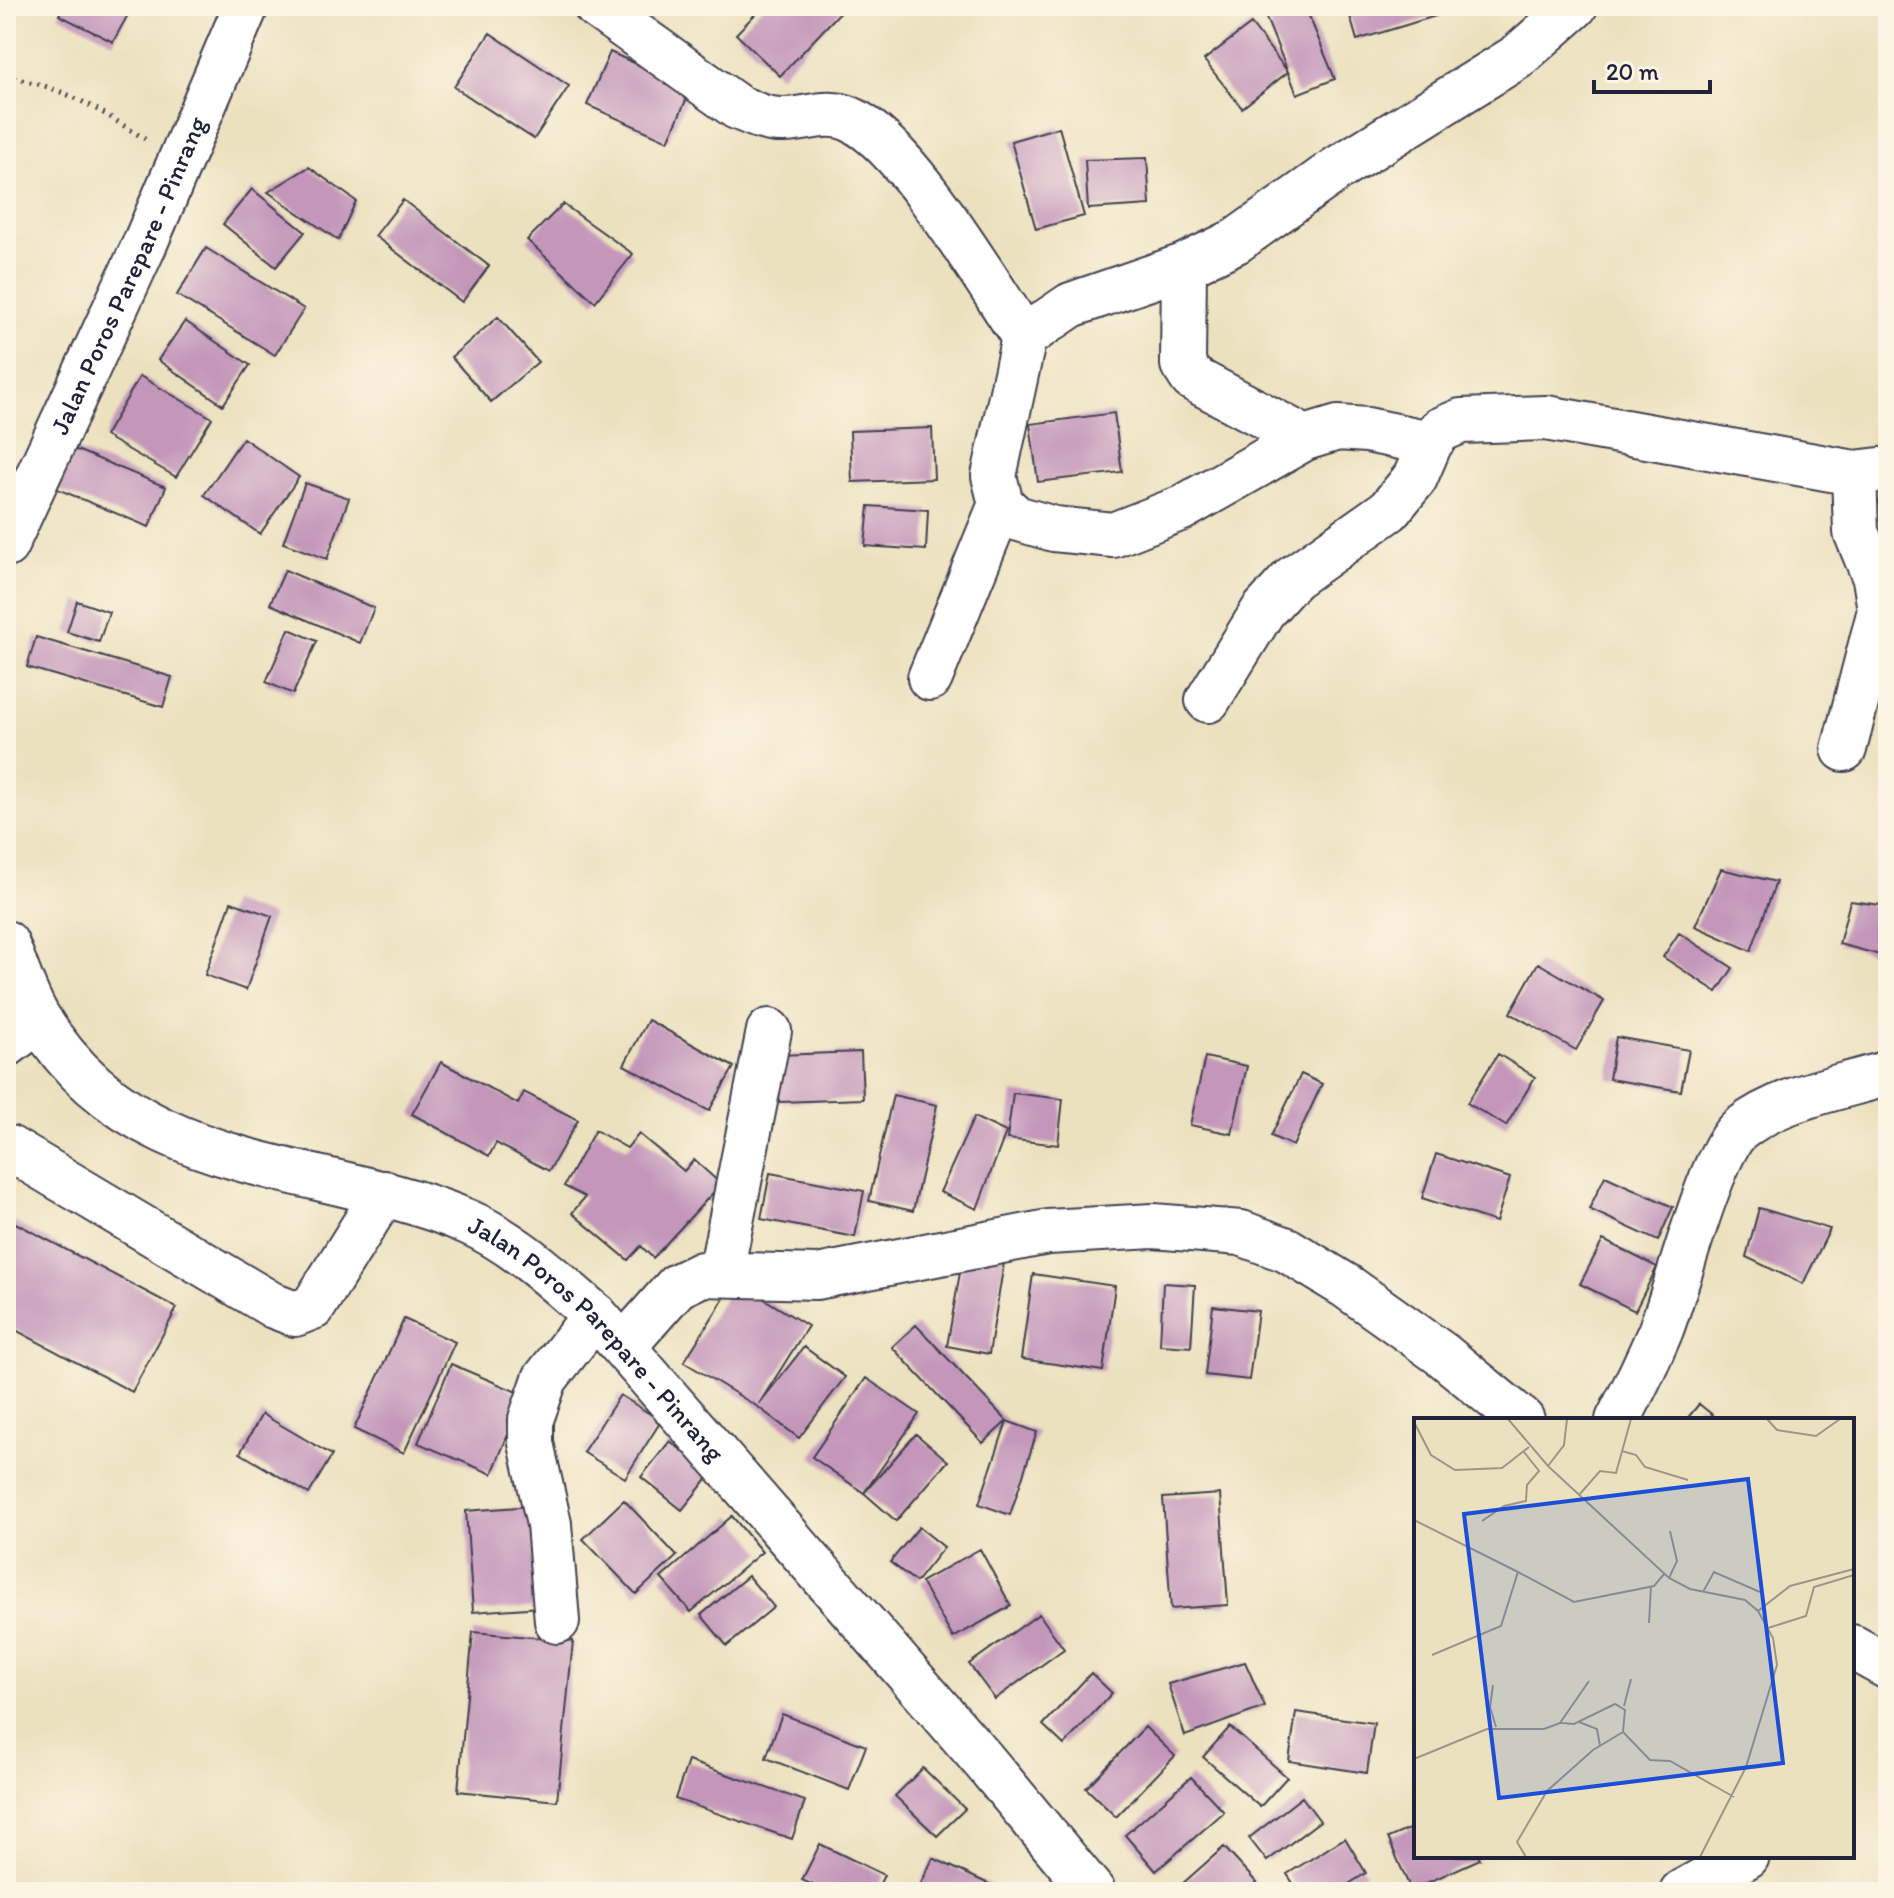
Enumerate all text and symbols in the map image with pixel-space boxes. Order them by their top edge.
scale bar [1594,44,1710,94]
text: 20 m [1606,57,1659,86]
street label: Jalan Poros Parepare - Pinrang [43,111,213,440]
street label: Jalan Poros Parepare - Pinrang [463,1208,732,1469]
inset map [1414,1418,1854,1858]

